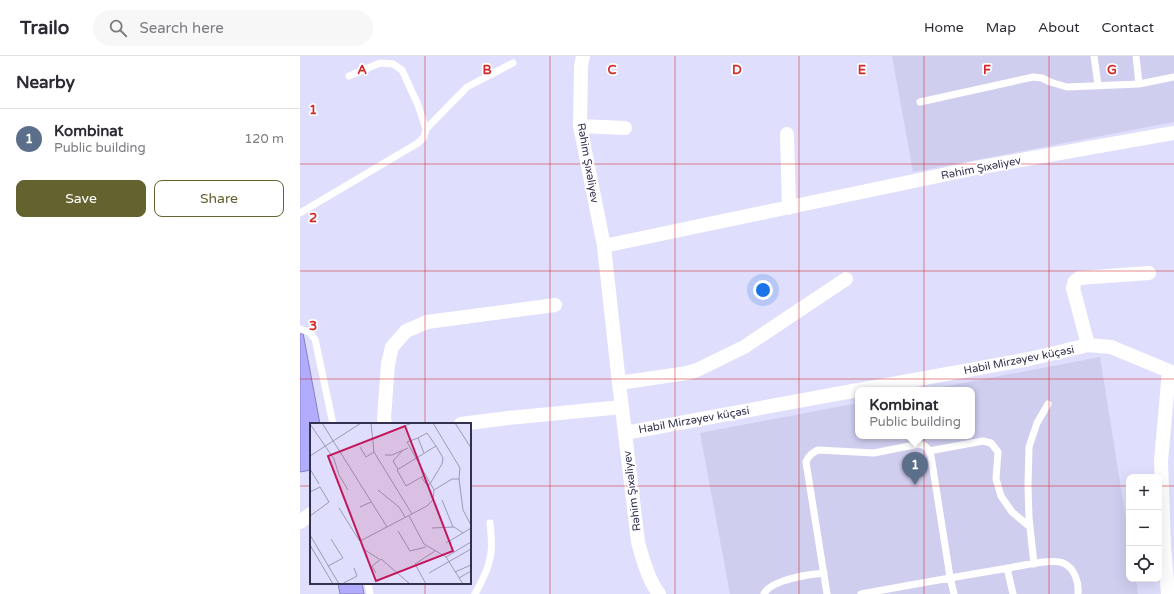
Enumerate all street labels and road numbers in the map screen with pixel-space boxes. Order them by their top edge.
street label: Rəhim Şıxəliyev [575,122,601,204]
street label: Rəhim Şıxəliyev [940,154,1022,182]
street label: Habil Mirzəyev küçəsi [963,343,1075,377]
street label: Habil Mirzəyev küçəsi [638,404,750,436]
street label: Rəhim Şıxəliyev [621,450,643,532]

